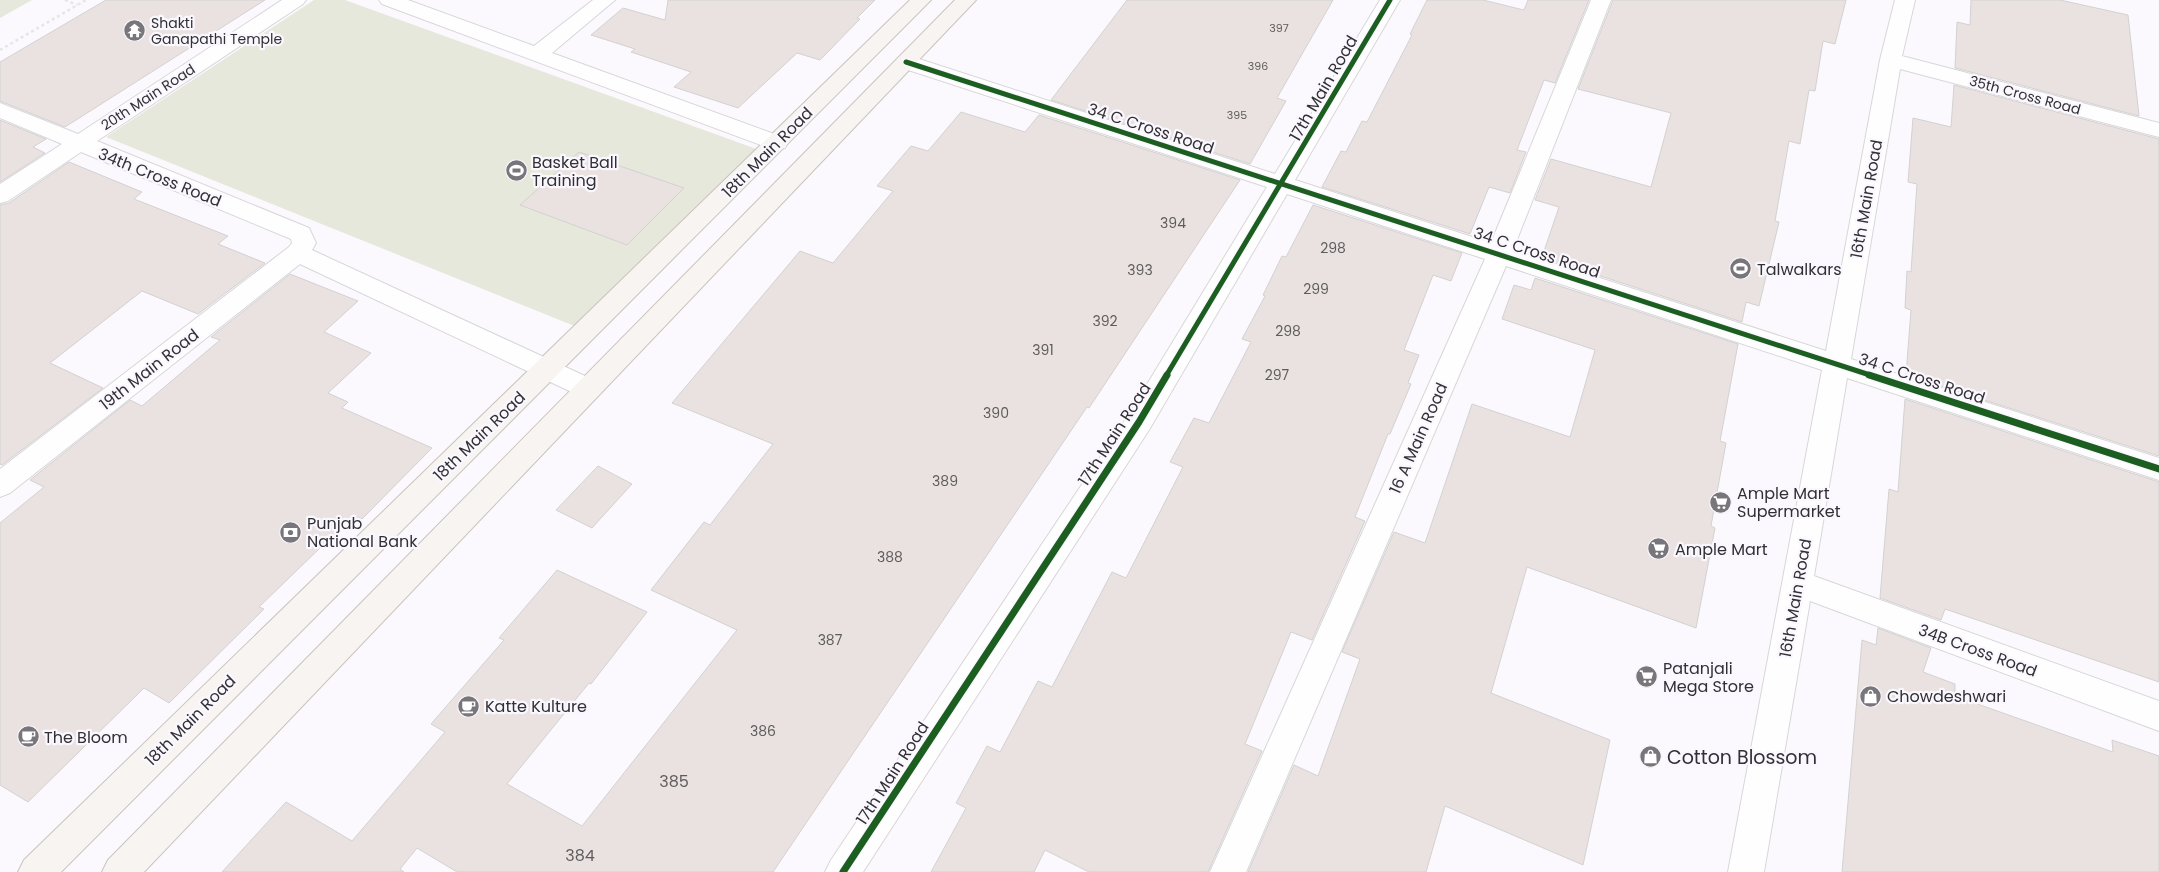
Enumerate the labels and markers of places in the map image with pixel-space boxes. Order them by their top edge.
place label: Shakti Ganapathi Temple [151,13,283,49]
temple icon: Shakti Ganapathi Temple [123,19,147,43]
place label: Basket Ball Training [532,151,618,192]
sports icon: Basket Ball Training [504,159,528,183]
sports icon: Talwalkars [1729,257,1753,281]
place label: Talwalkars [1757,258,1842,281]
place label: Ample Mart Supermarket [1737,482,1841,523]
supermarket icon: Ample Mart Supermarket [1709,490,1733,514]
place label: Punjab National Bank [307,512,418,553]
bank icon: Punjab National Bank [279,520,303,544]
supermarket icon: Ample Mart [1647,537,1671,561]
place label: Ample Mart [1675,538,1768,561]
place label: Patanjali Mega Store [1663,657,1754,698]
supermarket icon: Patanjali Mega Store [1635,665,1659,689]
shop icon: Chowdeshwari [1859,684,1883,708]
place label: Chowdeshwari [1887,685,2006,708]
cafe icon: Katte Kulture [457,694,481,718]
place label: Katte Kulture [485,695,587,718]
cafe icon: The Bloom [16,725,40,749]
place label: The Bloom [44,726,128,749]
place label: Cotton Blossom [1667,744,1817,771]
shop icon: Cotton Blossom [1639,745,1663,769]

